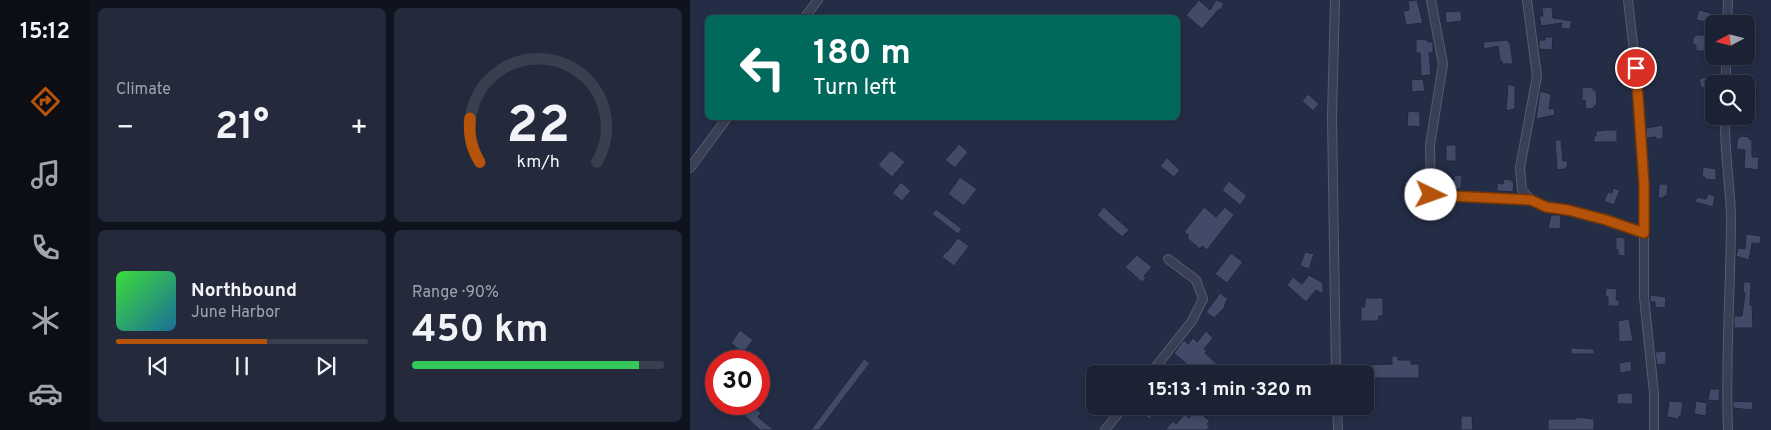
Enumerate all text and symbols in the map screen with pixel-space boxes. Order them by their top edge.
north arrow [1705,15,1755,65]
map controls [1705,15,1755,125]
text: 15:12 [20,19,70,46]
text: 180 m [813,32,911,76]
icon: left [730,35,795,100]
pin [1615,47,1657,89]
icon: arrive [1622,54,1650,82]
text: Turn left [813,75,896,102]
button: search [1705,75,1755,125]
text: Climate [116,80,171,100]
icon: directions [28,84,63,119]
text: 22 [506,95,570,161]
text: 21° [215,104,269,153]
text: − [116,111,134,147]
text: + [350,111,368,147]
text: km/h [516,151,560,174]
icon: music [28,157,63,192]
position arrow [1404,168,1456,220]
icon: phone [28,230,63,265]
text: Northbound [191,279,297,303]
text: Range · 90% [412,283,499,303]
icon: climate [28,303,63,338]
text: June Harbor [191,303,280,323]
text: 450 km [412,307,549,356]
speed limit sign: 30 [705,350,770,415]
icon: previous [144,352,172,380]
icon: pause [228,352,256,380]
icon: next [312,352,340,380]
icon: car [28,376,63,411]
text: 15:13 · 1 min · 320 m [1148,378,1312,402]

